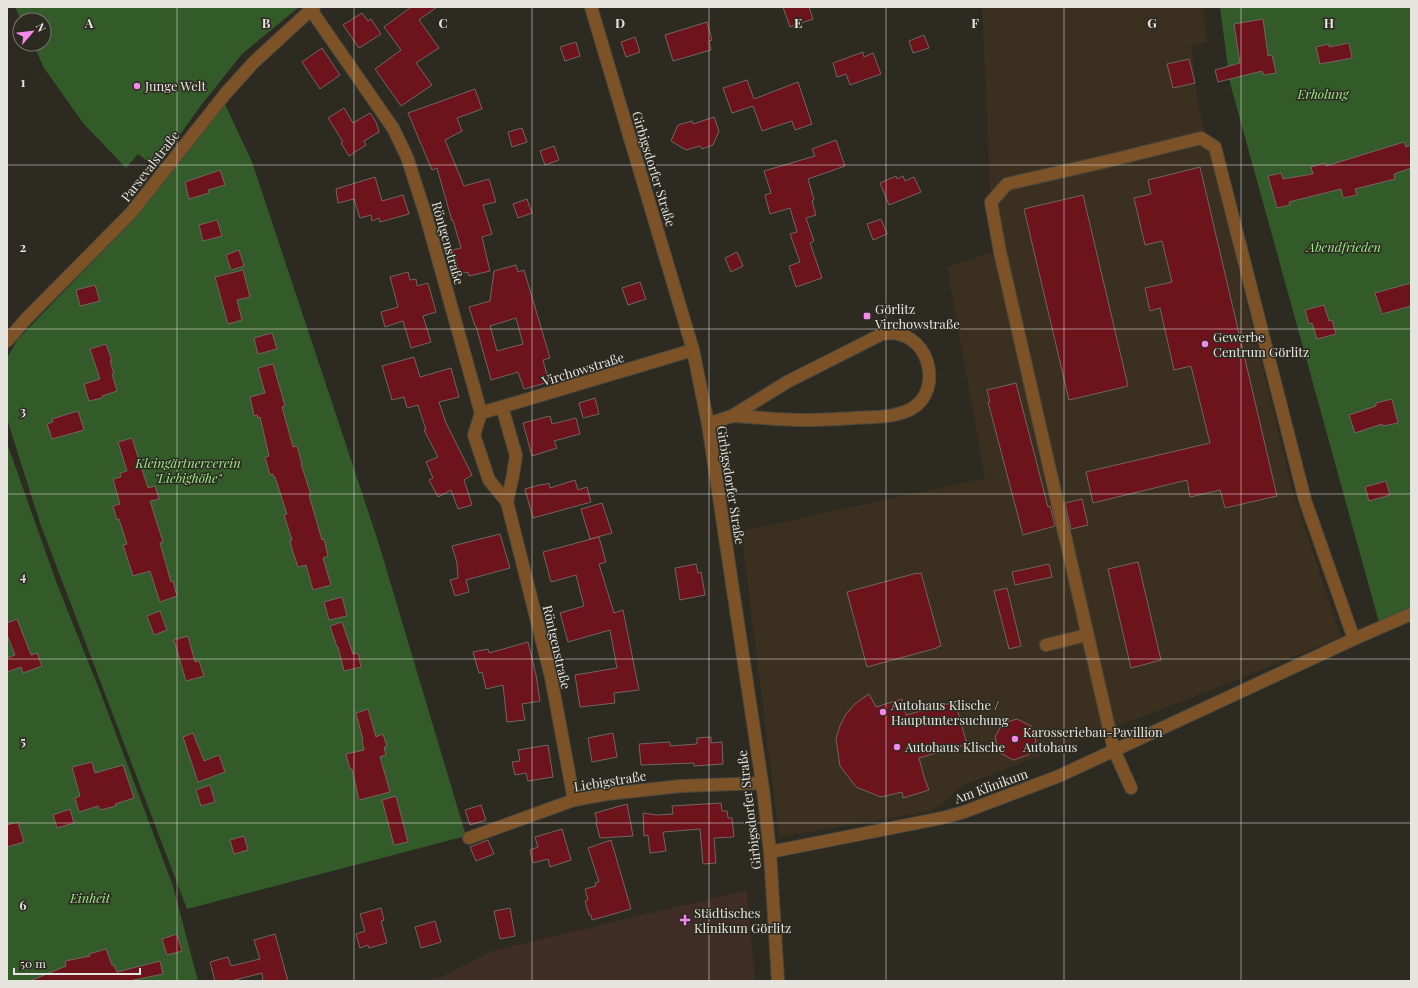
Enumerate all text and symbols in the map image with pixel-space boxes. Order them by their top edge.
north arrow [12,12,52,52]
text: A [84,14,94,31]
text: B [262,14,271,31]
text: C [438,14,448,31]
text: D [615,14,625,31]
text: E [794,14,802,31]
text: F [971,14,979,31]
text: G [1147,14,1157,31]
text: H [1324,14,1334,31]
text: N [33,20,50,34]
text: 1 [21,73,26,90]
place label: Junge Welt [144,77,207,94]
marker: Junge Welt [132,81,142,91]
park label: Erholung [1296,85,1350,102]
street label: Girbigsdorfer Straße [629,109,680,229]
street label: Parsevalstraße [117,126,183,205]
street label: Röntgenstraße [429,199,469,287]
text: 2 [20,238,27,255]
park label: Abendfrieden [1305,238,1381,255]
place label: Görlitz Virchowstraße [874,300,960,332]
marker: Görlitz Virchowstraße [862,311,872,321]
place label: Gewerbe Centrum Görlitz [1213,328,1309,360]
marker: Gewerbe Centrum Görlitz [1200,339,1210,349]
street label: Virchowstraße [539,348,626,389]
text: 3 [20,402,26,419]
street label: Girbigsdorfer Straße [714,424,749,546]
park label: Kleingärtnerverein "Liebighöhe" [134,454,241,486]
text: 4 [20,567,27,584]
street label: Röntgenstraße [540,603,575,691]
place label: Autohaus Klische / Hauptuntersuchung [890,696,1009,728]
marker: Autohaus Klische / Hauptuntersuchung [878,707,888,717]
place label: Karosseriebau-Pavillion Autohaus [1022,723,1163,755]
text: 5 [20,732,26,749]
marker: Karosseriebau-Pavillion Autohaus [1010,734,1020,744]
place label: Autohaus Klische [904,738,1005,755]
marker: Autohaus Klische [892,742,902,752]
street label: Girbigsdorfer Straße [733,749,764,871]
street label: Am Klinikum [951,764,1030,807]
street label: Liebigstraße [573,766,648,795]
park label: Einheit [69,889,111,906]
text: 6 [19,896,27,913]
place label: Städtisches Klinikum Görlitz [694,904,791,936]
marker: Städtisches Klinikum Görlitz [679,914,691,926]
scale bar [14,950,140,976]
text: 50 m [20,955,46,971]

